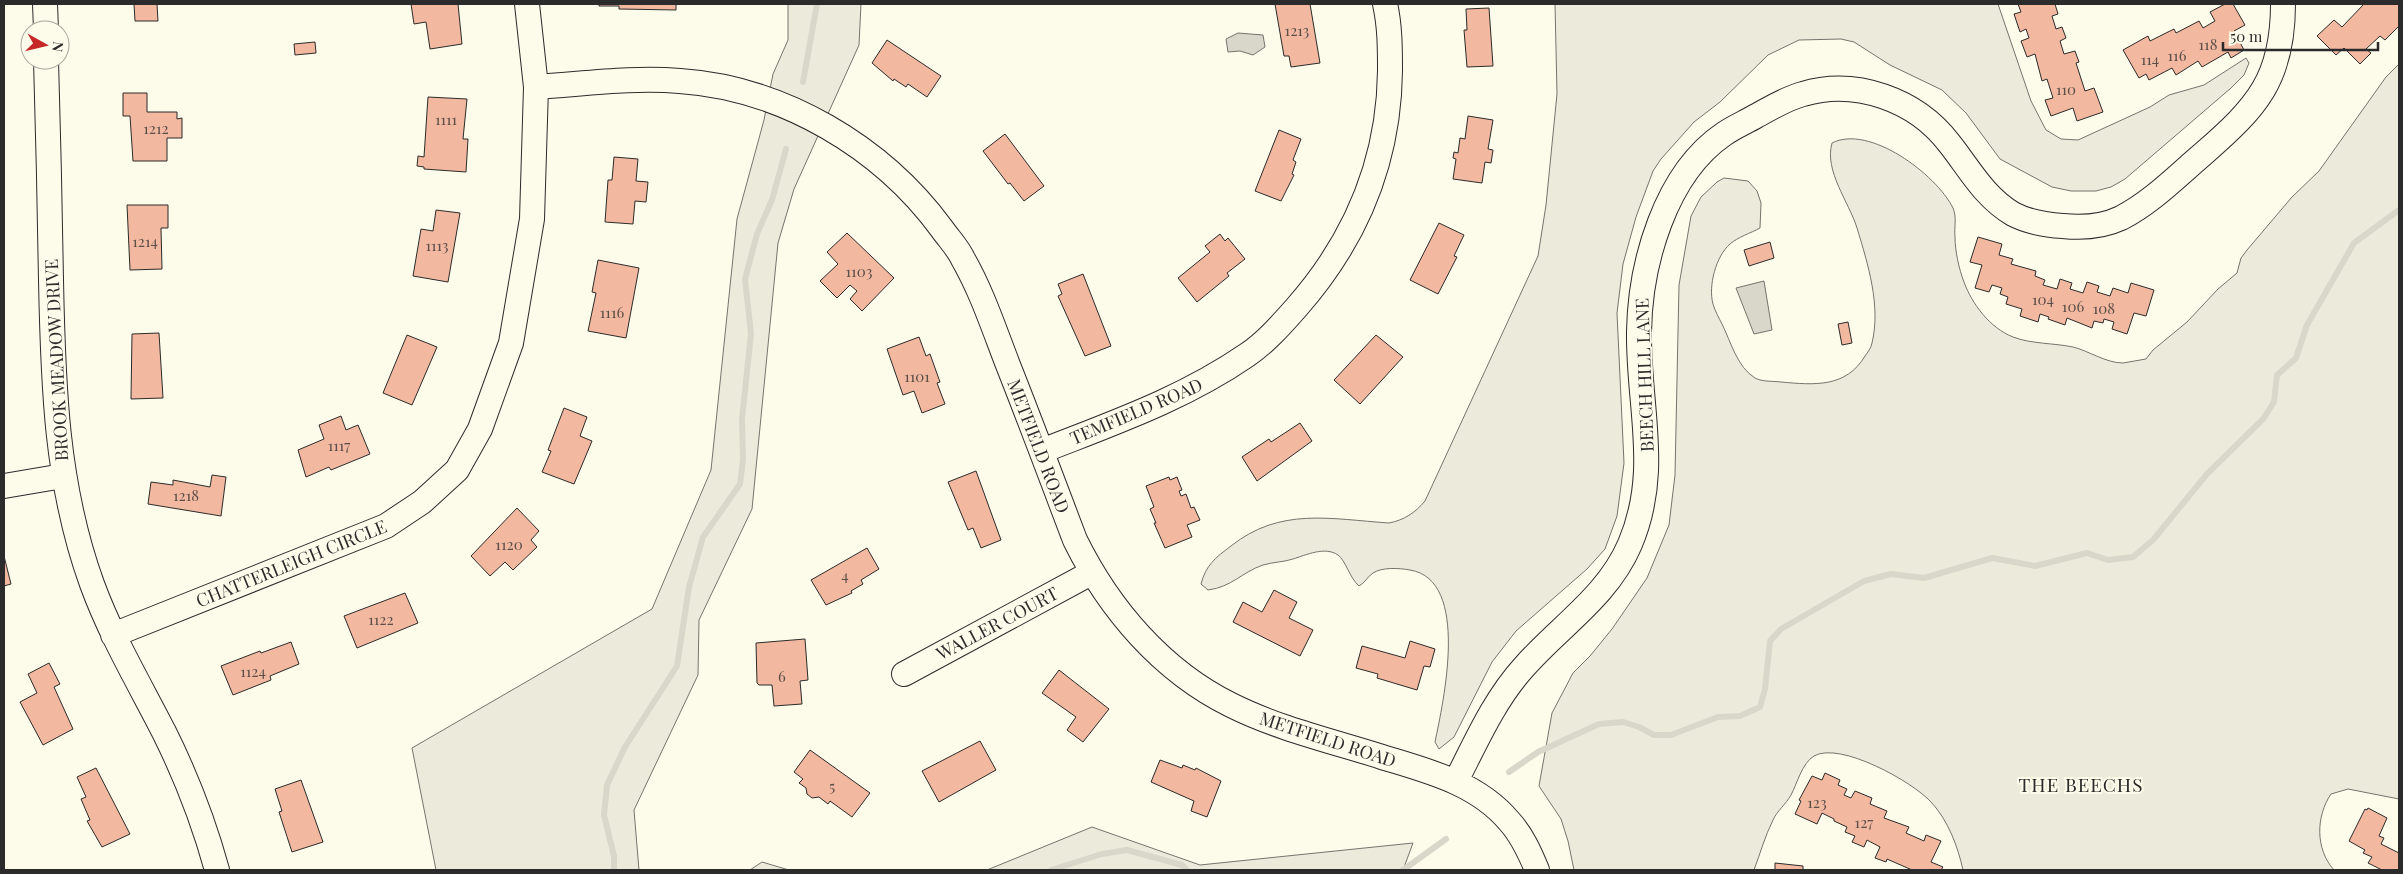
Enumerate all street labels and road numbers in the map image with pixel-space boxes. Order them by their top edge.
street label: BROOK MEADOW DRIVE [39,258,73,462]
street label: BEECH HILL LANE [1629,298,1659,452]
street label: TEMFIELD ROAD [1066,372,1206,450]
street label: METFIELD ROAD [1002,375,1076,517]
street label: CHATTERLEIGH CIRCLE [192,514,390,612]
street label: WALLER COURT [931,581,1062,666]
street label: METFIELD ROAD [1257,706,1399,772]

